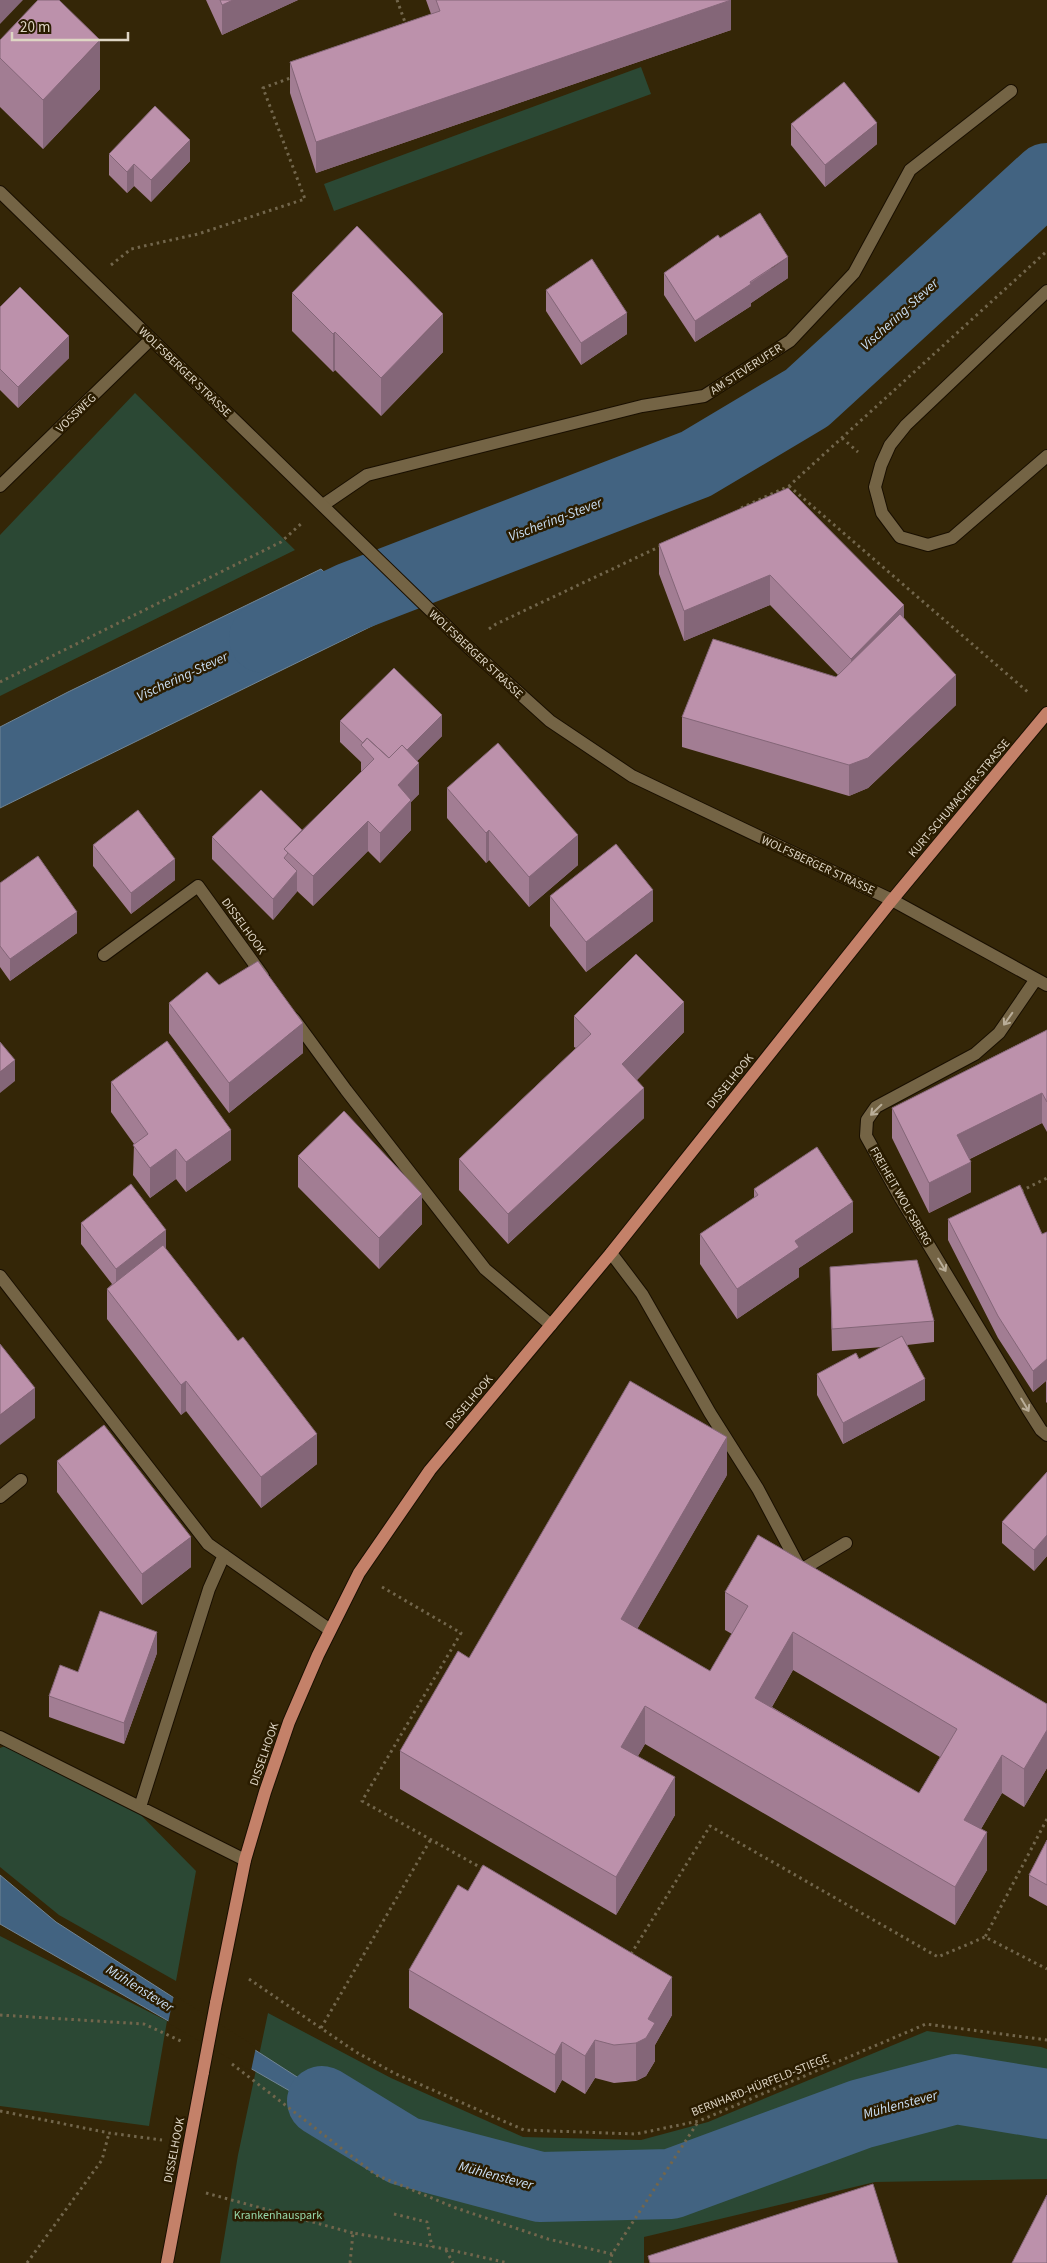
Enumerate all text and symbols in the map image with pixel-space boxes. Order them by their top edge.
scale bar [12,10,129,42]
text: 20 m [20,17,50,38]
water label: Vischering-Stever [856,273,944,355]
street label: WOLFSBERGER STRASSE [134,323,235,421]
street label: AM STEVERUFER [707,340,786,399]
street label: VOSSWEG [53,390,100,437]
water label: Vischering-Stever [506,492,606,547]
street label: WOLFSBERGER STRASSE [425,606,527,703]
water label: Vischering-Stever [133,646,233,707]
street label: KURT-SCHUMACHER-STRASSE [905,735,1014,861]
street label: WOLFSBERGER STRASSE [758,832,877,899]
street label: DISSELHOOK [217,895,270,958]
one-way arrow [1003,1012,1013,1026]
street label: DISSELHOOK [703,1050,758,1112]
one-way arrow [870,1104,882,1116]
street label: FREIHEIT WOLFSBERG [865,1144,936,1249]
one-way arrow [938,1258,948,1272]
street label: DISSELHOOK [442,1372,497,1433]
one-way arrow [1021,1398,1031,1412]
street label: DISSELHOOK [246,1720,283,1788]
water label: Mühlenstever [102,1960,178,2018]
street label: BERNHARD-HÜRFELD-STIEGE [689,2050,832,2121]
water label: Mühlenstever [861,2085,941,2125]
street label: DISSELHOOK [160,2116,189,2184]
water label: Mühlenstever [456,2156,536,2196]
park label: Krankenhauspark [234,2207,322,2224]

